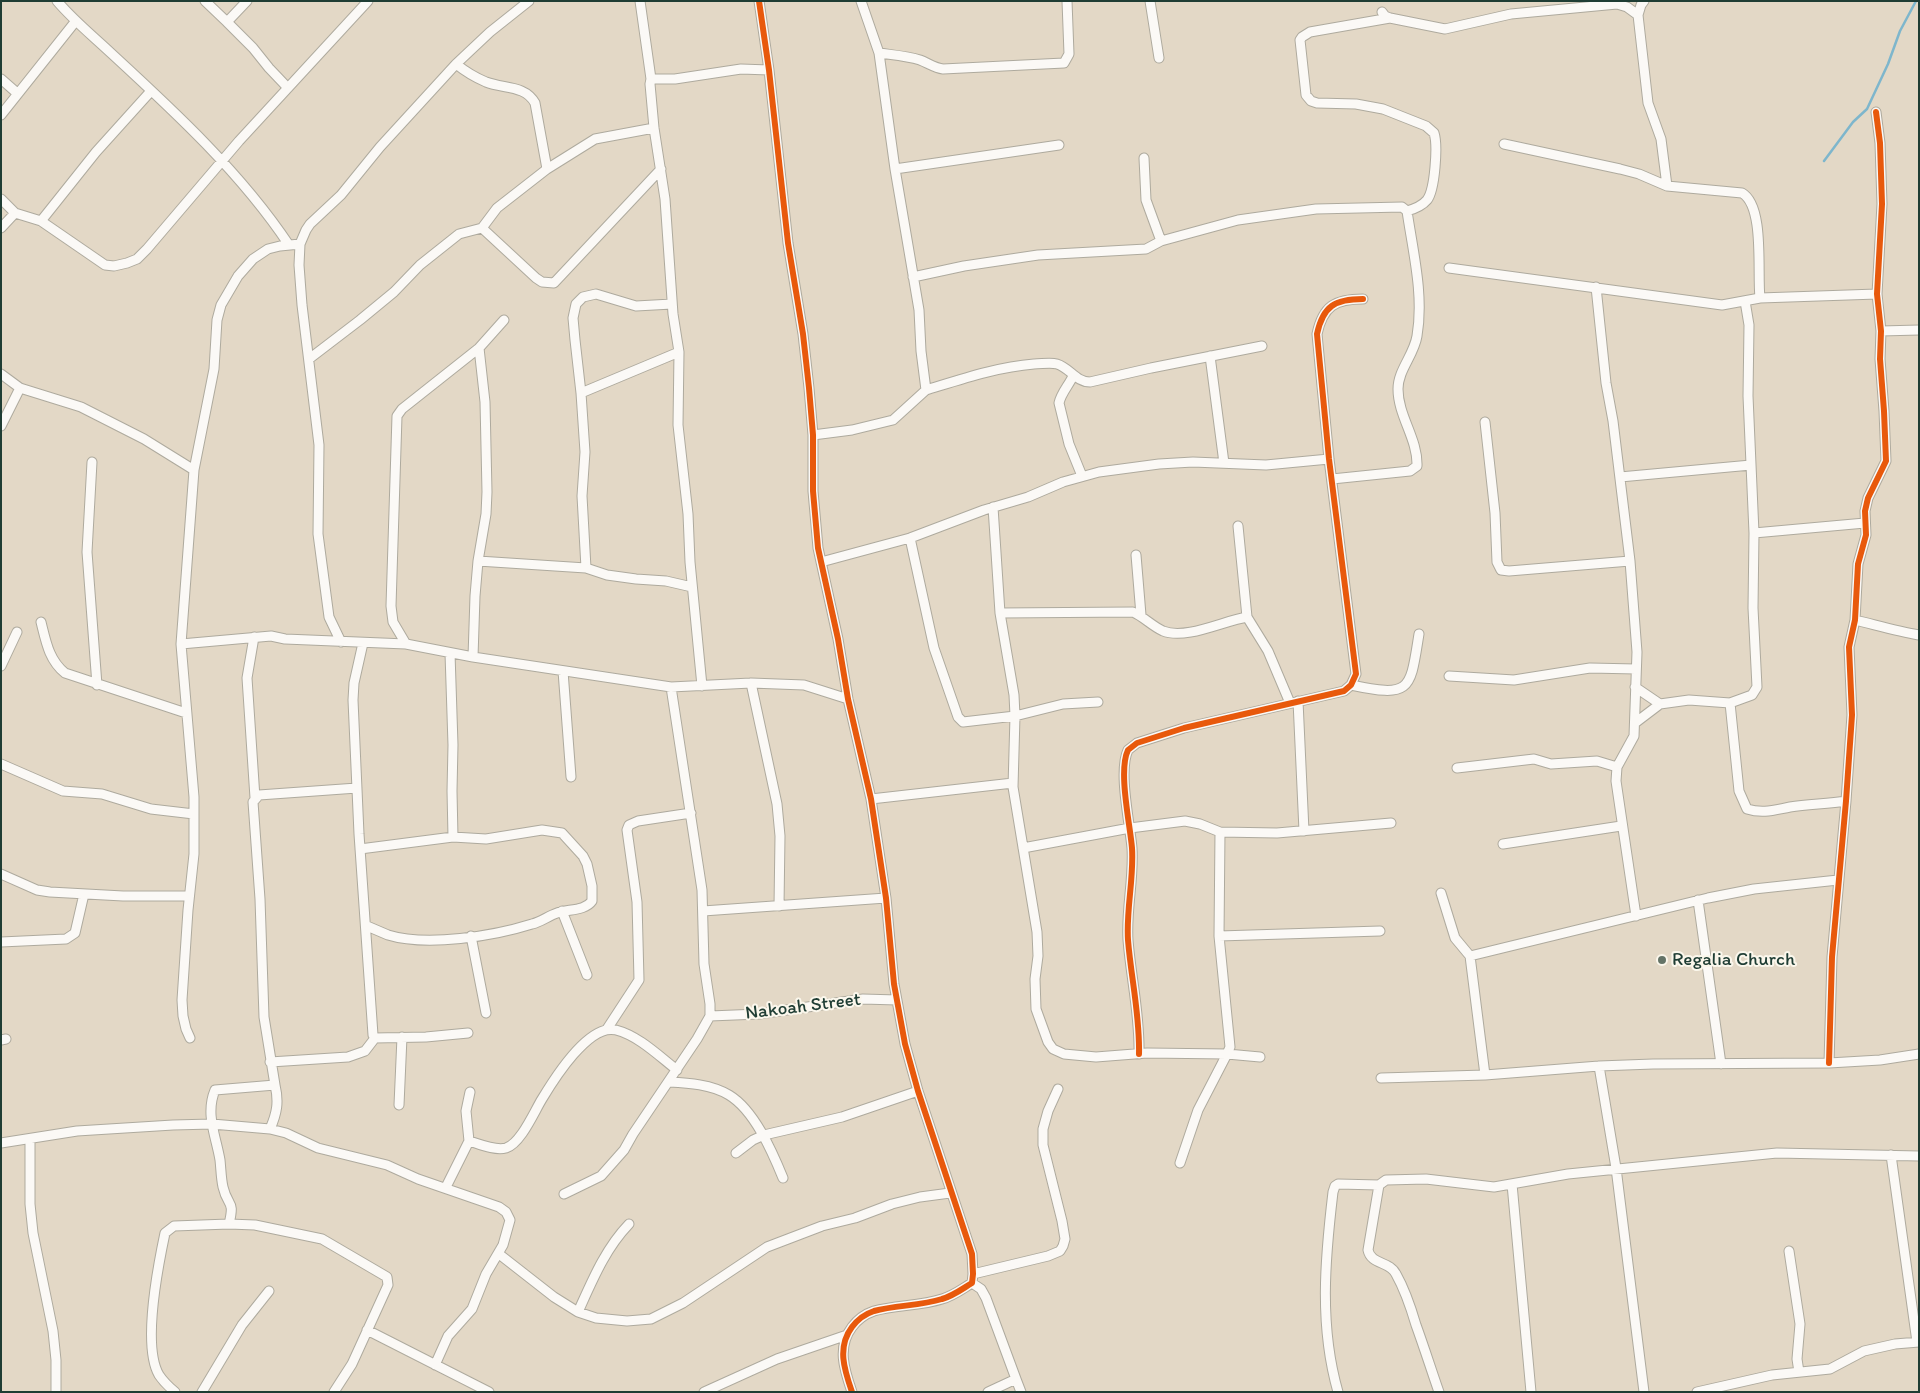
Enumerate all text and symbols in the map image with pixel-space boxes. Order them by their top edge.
place label: Regalia Church [1672,949,1795,971]
marker: Regalia Church [1656,954,1668,966]
street label: Nakoah Street [744,989,862,1025]

